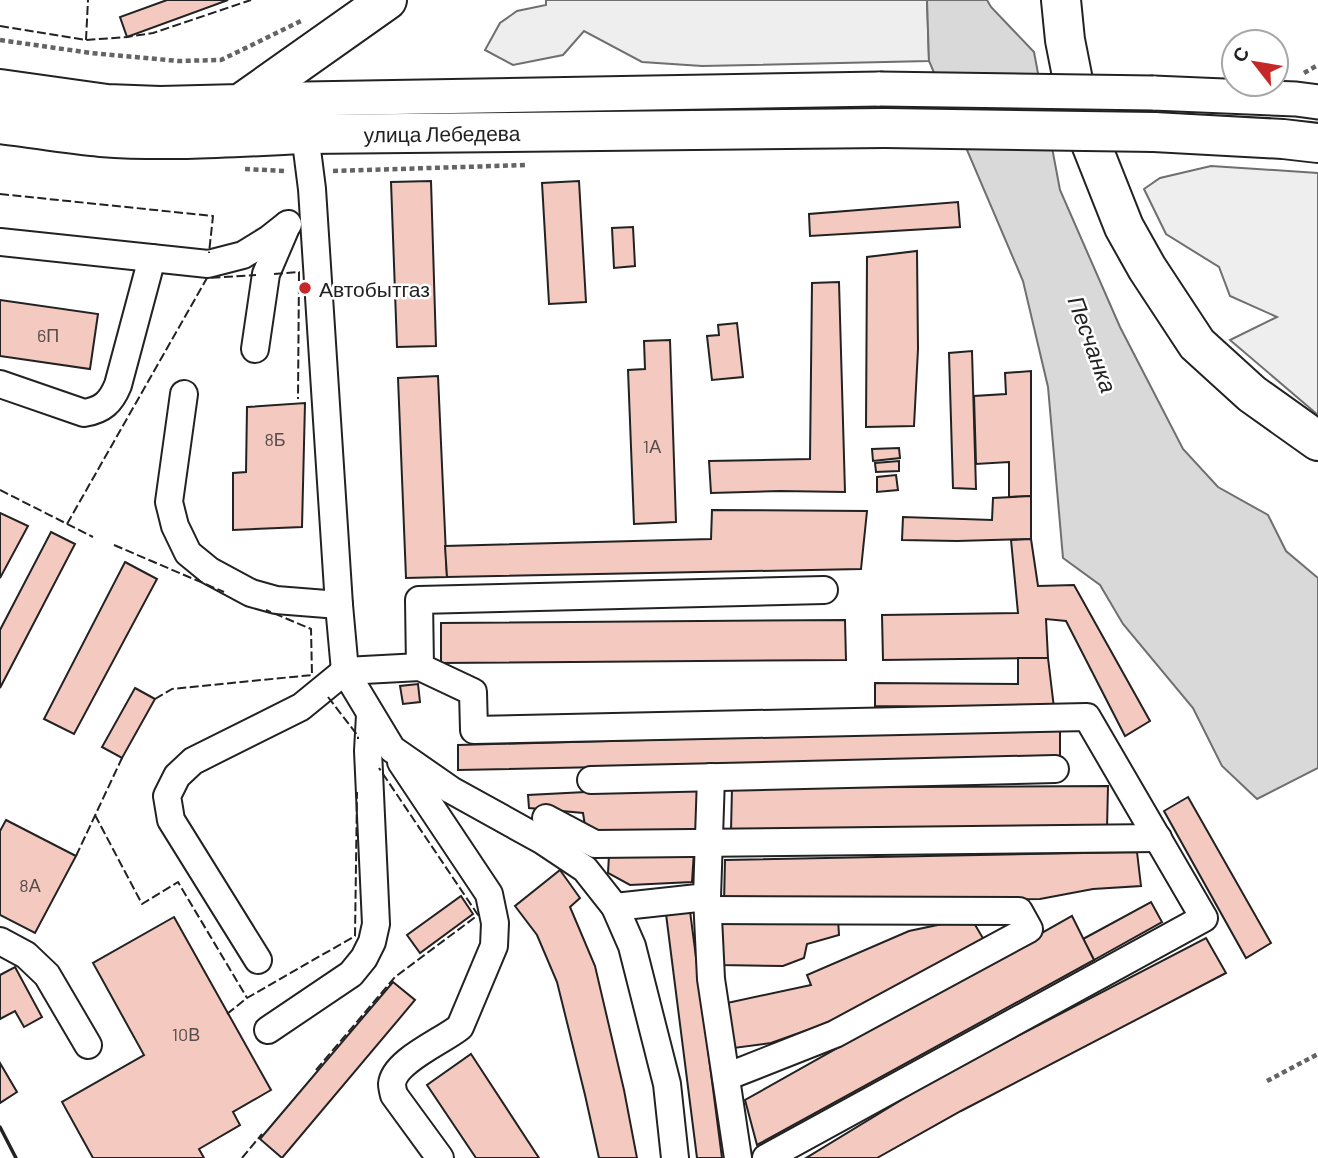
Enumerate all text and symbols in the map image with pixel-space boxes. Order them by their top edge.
north arrow [1220,28,1290,98]
text: С [1227,42,1254,66]
street label: улица Лебедева [363,119,521,146]
place label: Автобытгаз [319,276,430,301]
marker: Автобытгаз [297,280,313,296]
water label: Песчанка [1063,292,1123,396]
house number: 6П [37,324,59,346]
house number: 8Б [264,428,286,450]
house number: 1А [643,435,661,457]
house number: 8А [19,874,41,896]
house number: 10В [172,1023,200,1045]

